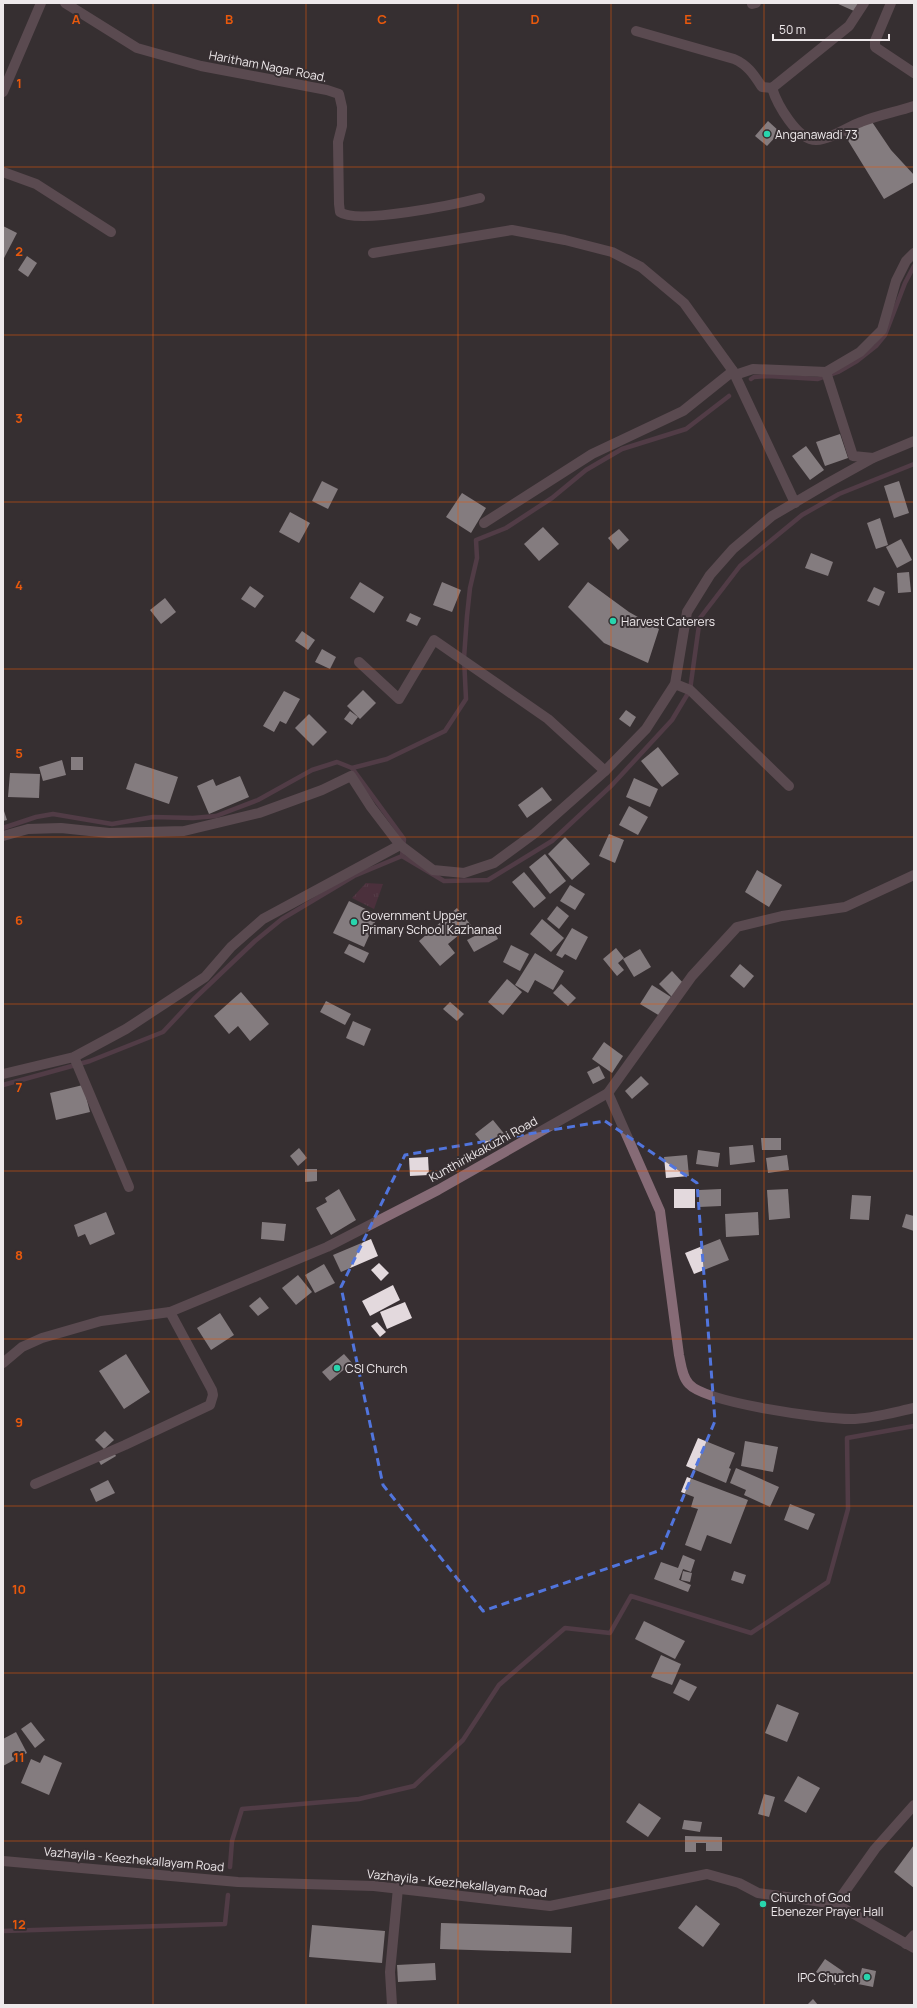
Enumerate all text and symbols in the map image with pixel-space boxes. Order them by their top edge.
text: A [72,10,81,28]
text: B [225,10,233,28]
text: C [377,10,387,28]
text: D [530,10,540,28]
text: E [684,10,692,28]
scale bar [773,16,889,42]
text: 50 m [779,21,806,38]
street label: Haritham Nagar Road. [207,46,329,86]
text: 1 [16,74,22,92]
place label: Anganawadi 73 [775,126,858,143]
marker: Anganawadi 73 [762,129,772,139]
text: 2 [15,242,23,260]
text: 3 [15,409,23,427]
text: 4 [15,576,23,594]
place label: Harvest Caterers [621,613,715,630]
marker: Harvest Caterers [608,616,618,626]
text: 5 [15,744,23,762]
place label: Government Upper Primary School Kazhanad [362,907,502,938]
text: 6 [15,911,23,929]
marker: Government Upper Primary School Kazhanad [349,917,359,927]
text: 7 [16,1078,23,1096]
street label: Kunthirikkakuzhi Road [426,1112,540,1186]
text: 8 [15,1246,23,1264]
place label: CSI Church [345,1360,407,1377]
marker: CSI Church [332,1363,342,1373]
text: 9 [15,1413,23,1431]
text: 10 [12,1580,26,1598]
text: 11 [13,1748,25,1766]
street label: Vazhayila - Keezhekallayam Road [43,1843,225,1875]
street label: Vazhayila - Keezhekallayam Road [366,1865,548,1901]
place label: Church of God Ebenezer Prayer Hall [771,1889,883,1920]
marker: Church of God Ebenezer Prayer Hall [758,1899,768,1909]
text: 12 [12,1915,26,1933]
place label: IPC Church [797,1969,859,1986]
marker: IPC Church [862,1972,872,1982]

